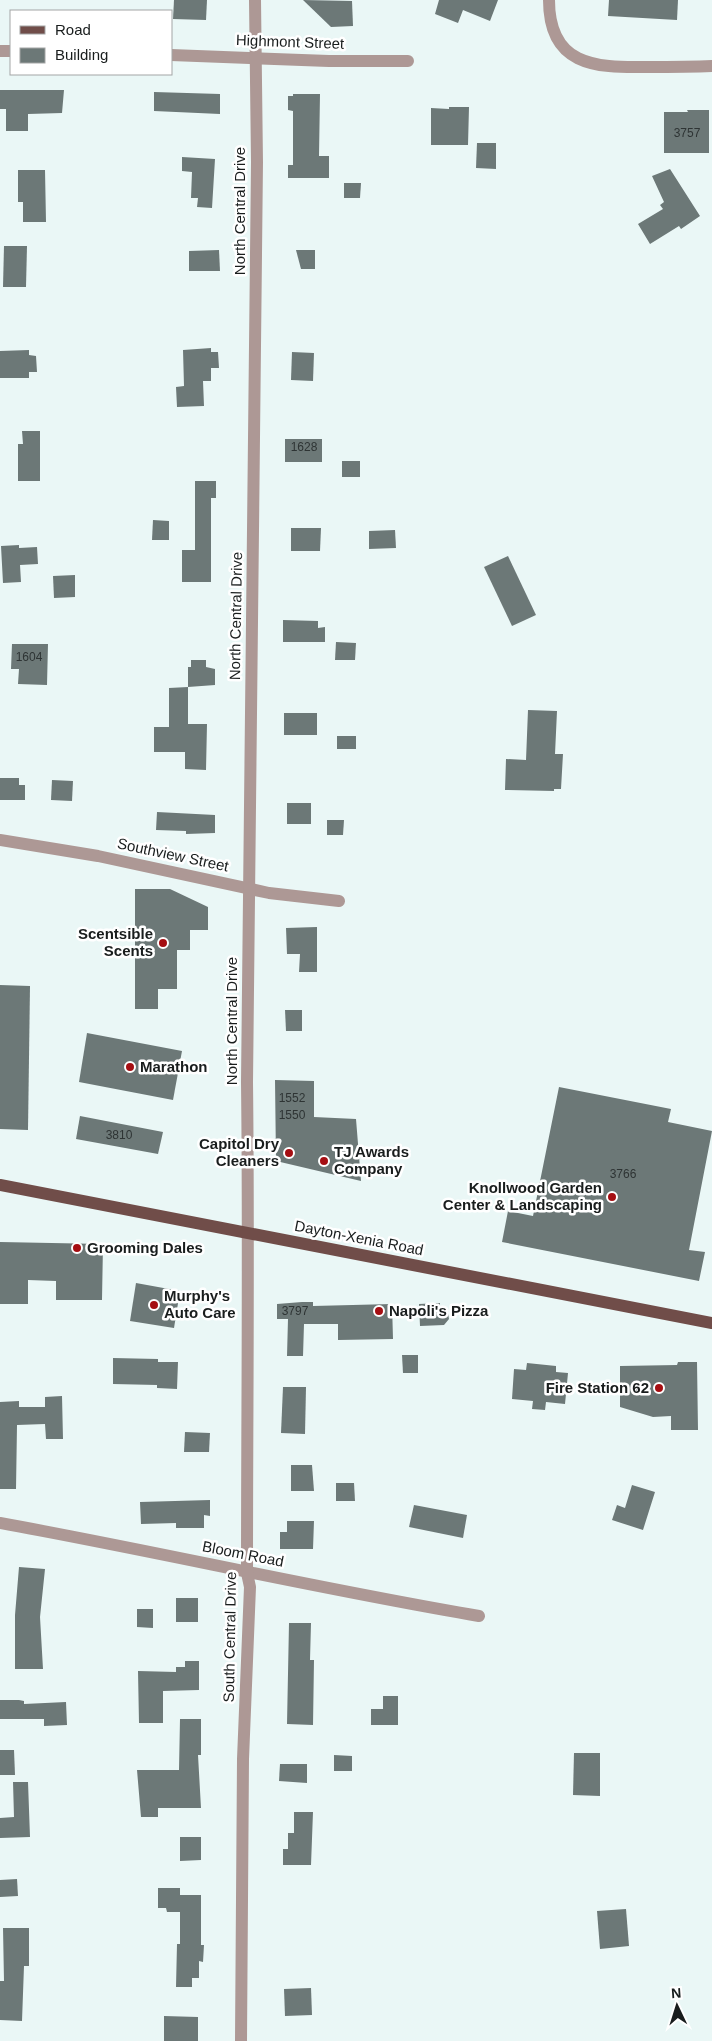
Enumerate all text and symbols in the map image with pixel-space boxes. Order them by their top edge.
legend [10,10,172,75]
text: Road [55,21,91,38]
street label: Highmont Street [236,31,345,52]
text: Building [55,46,108,63]
house number: 3757 [674,126,701,140]
street label: North Central Drive [231,147,248,275]
house number: 1628 [291,440,318,454]
street label: North Central Drive [226,552,245,680]
house number: 1604 [16,650,43,664]
street label: Southview Street [116,834,231,875]
place label: Scentsible Scents [78,925,153,959]
marker: Scentsible Scents [157,937,169,949]
street label: North Central Drive [223,957,240,1085]
place label: Marathon [140,1058,208,1075]
marker: Marathon [124,1061,136,1073]
house number: 1552 [279,1091,306,1105]
house number: 1550 [279,1108,306,1122]
house number: 3810 [106,1128,133,1142]
place label: Capitol Dry Cleaners [199,1135,280,1169]
place label: TJ Awards Company [334,1143,409,1177]
marker: Capitol Dry Cleaners [283,1147,295,1159]
marker: TJ Awards Company [318,1155,330,1167]
house number: 3766 [610,1167,637,1181]
place label: Knollwood Garden Center & Landscaping [443,1179,602,1213]
marker: Knollwood Garden Center & Landscaping [606,1191,618,1203]
street label: Dayton-Xenia Road [293,1217,425,1258]
place label: Grooming Dales [87,1239,203,1256]
marker: Grooming Dales [71,1242,83,1254]
place label: Murphy's Auto Care [164,1287,236,1321]
marker: Murphy's Auto Care [148,1299,160,1311]
place label: Napoli's Pizza [389,1302,489,1319]
house number: 3797 [282,1304,309,1318]
marker: Napoli's Pizza [373,1305,385,1317]
place label: Fire Station 62 [546,1379,649,1396]
marker: Fire Station 62 [653,1382,665,1394]
street label: Bloom Road [201,1537,285,1570]
street label: South Central Drive [220,1571,239,1703]
north arrow [652,1981,702,2031]
text: N [670,1985,682,2001]

